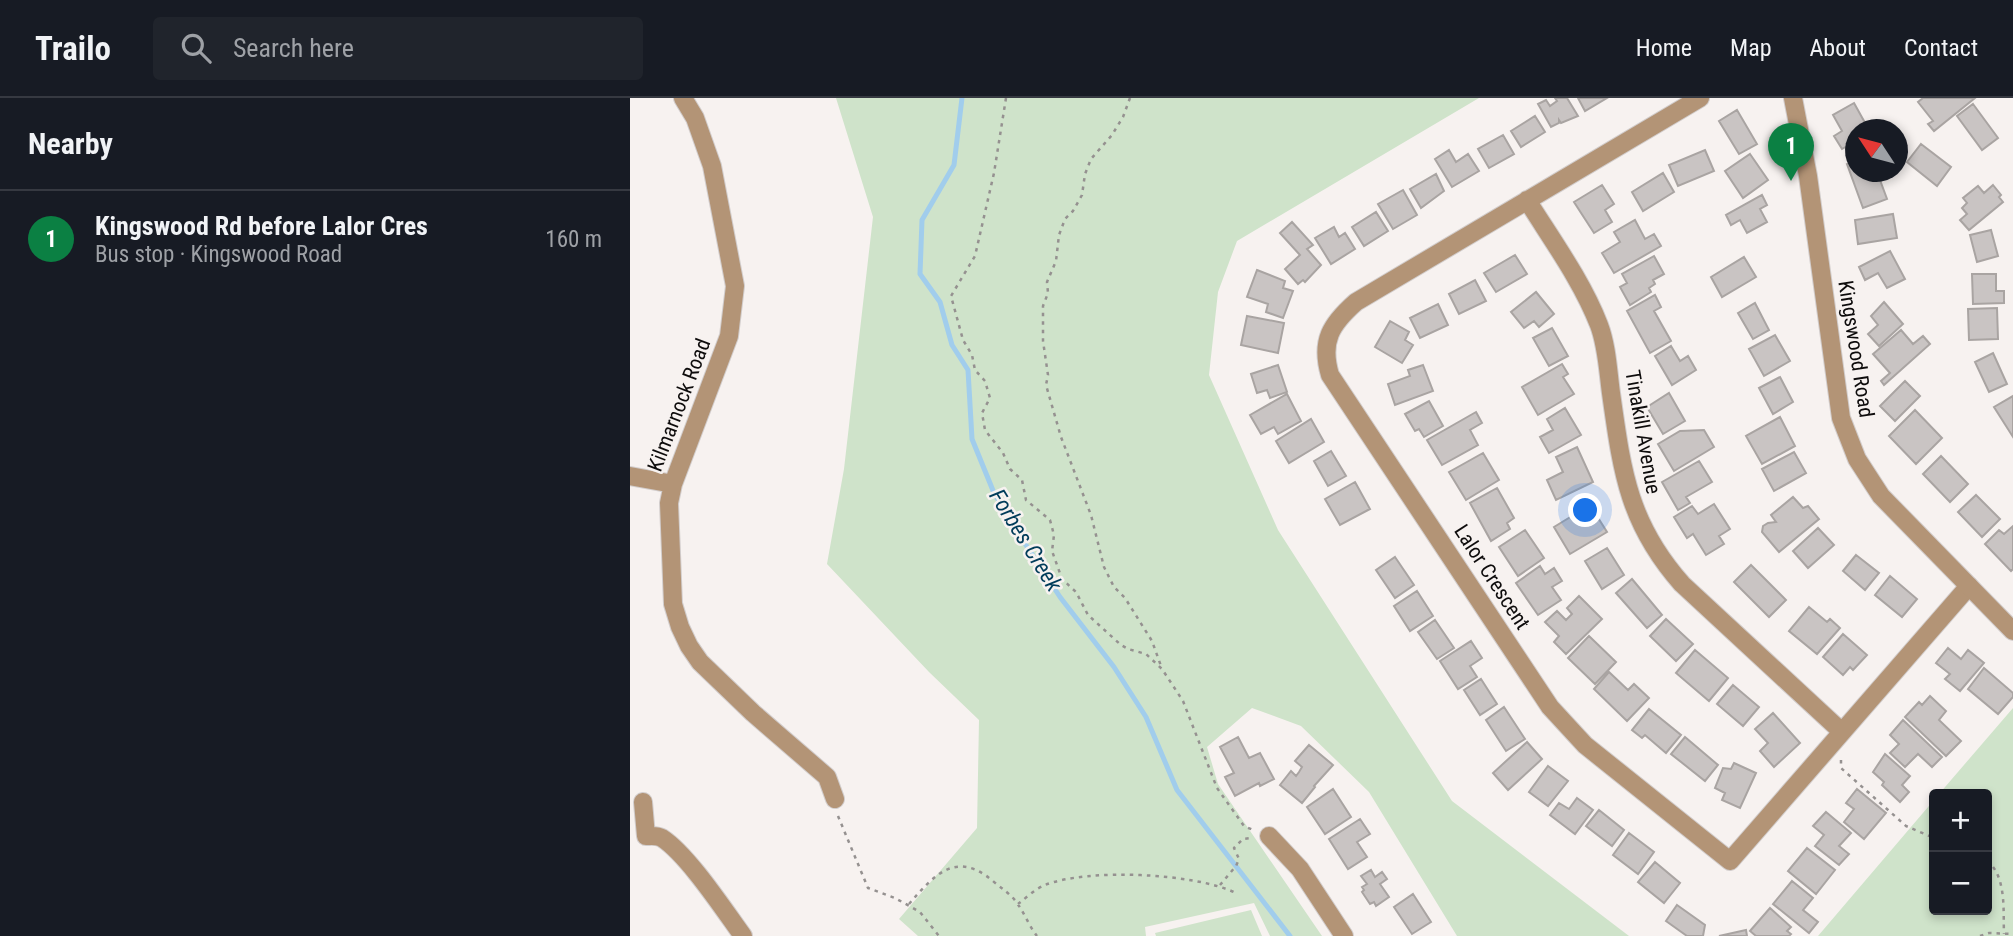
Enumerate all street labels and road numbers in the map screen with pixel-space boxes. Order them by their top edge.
street label: Kingswood Road [1833,279,1879,419]
street label: Kilmarnock Road [643,335,715,475]
street label: Tinakill Avenue [1620,368,1666,496]
street label: Lalor Crescent [1449,520,1535,634]

